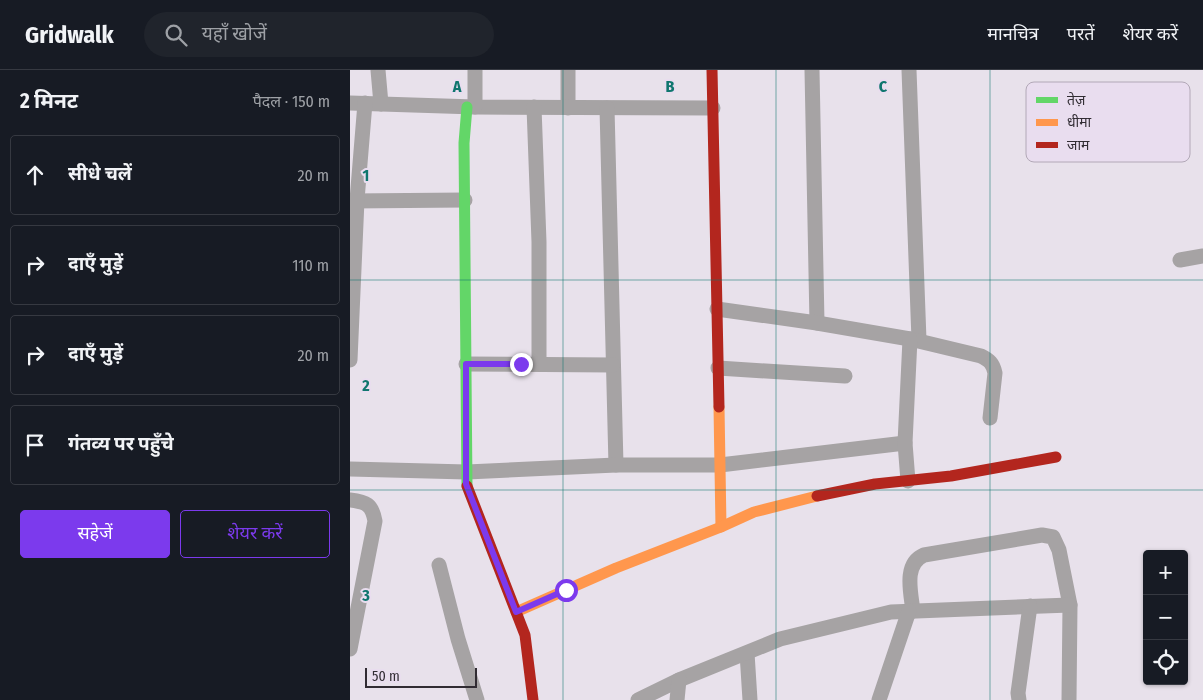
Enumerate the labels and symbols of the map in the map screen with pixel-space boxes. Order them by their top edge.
text: A [452,77,462,96]
text: B [666,77,675,96]
text: C [879,77,888,96]
legend [1026,82,1190,162]
text: तेज़ [1067,91,1086,109]
text: धीमा [1067,114,1092,131]
text: जाम [1067,137,1090,154]
text: 1 [363,166,369,185]
route end [510,353,533,376]
text: 2 [361,376,370,395]
route start [555,579,578,602]
text: 3 [361,586,370,605]
scale bar [365,665,478,688]

